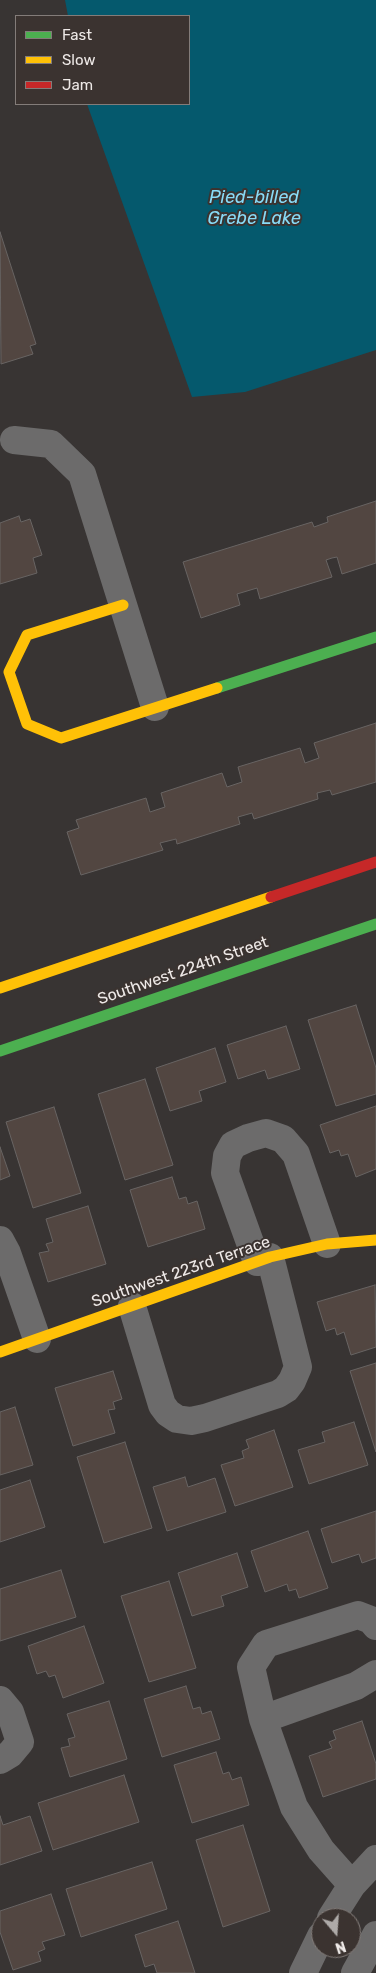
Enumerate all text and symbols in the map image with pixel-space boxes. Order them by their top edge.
legend [15,15,190,105]
text: Fast [62,26,92,44]
text: Slow [62,51,95,69]
text: Jam [62,76,93,94]
water label: Pied-billed Grebe Lake [207,187,301,230]
street label: Southwest 224th Street [95,933,271,1009]
street label: Southwest 223rd Terrace [89,1232,273,1312]
north arrow [311,1908,361,1958]
text: N [333,1937,348,1956]

